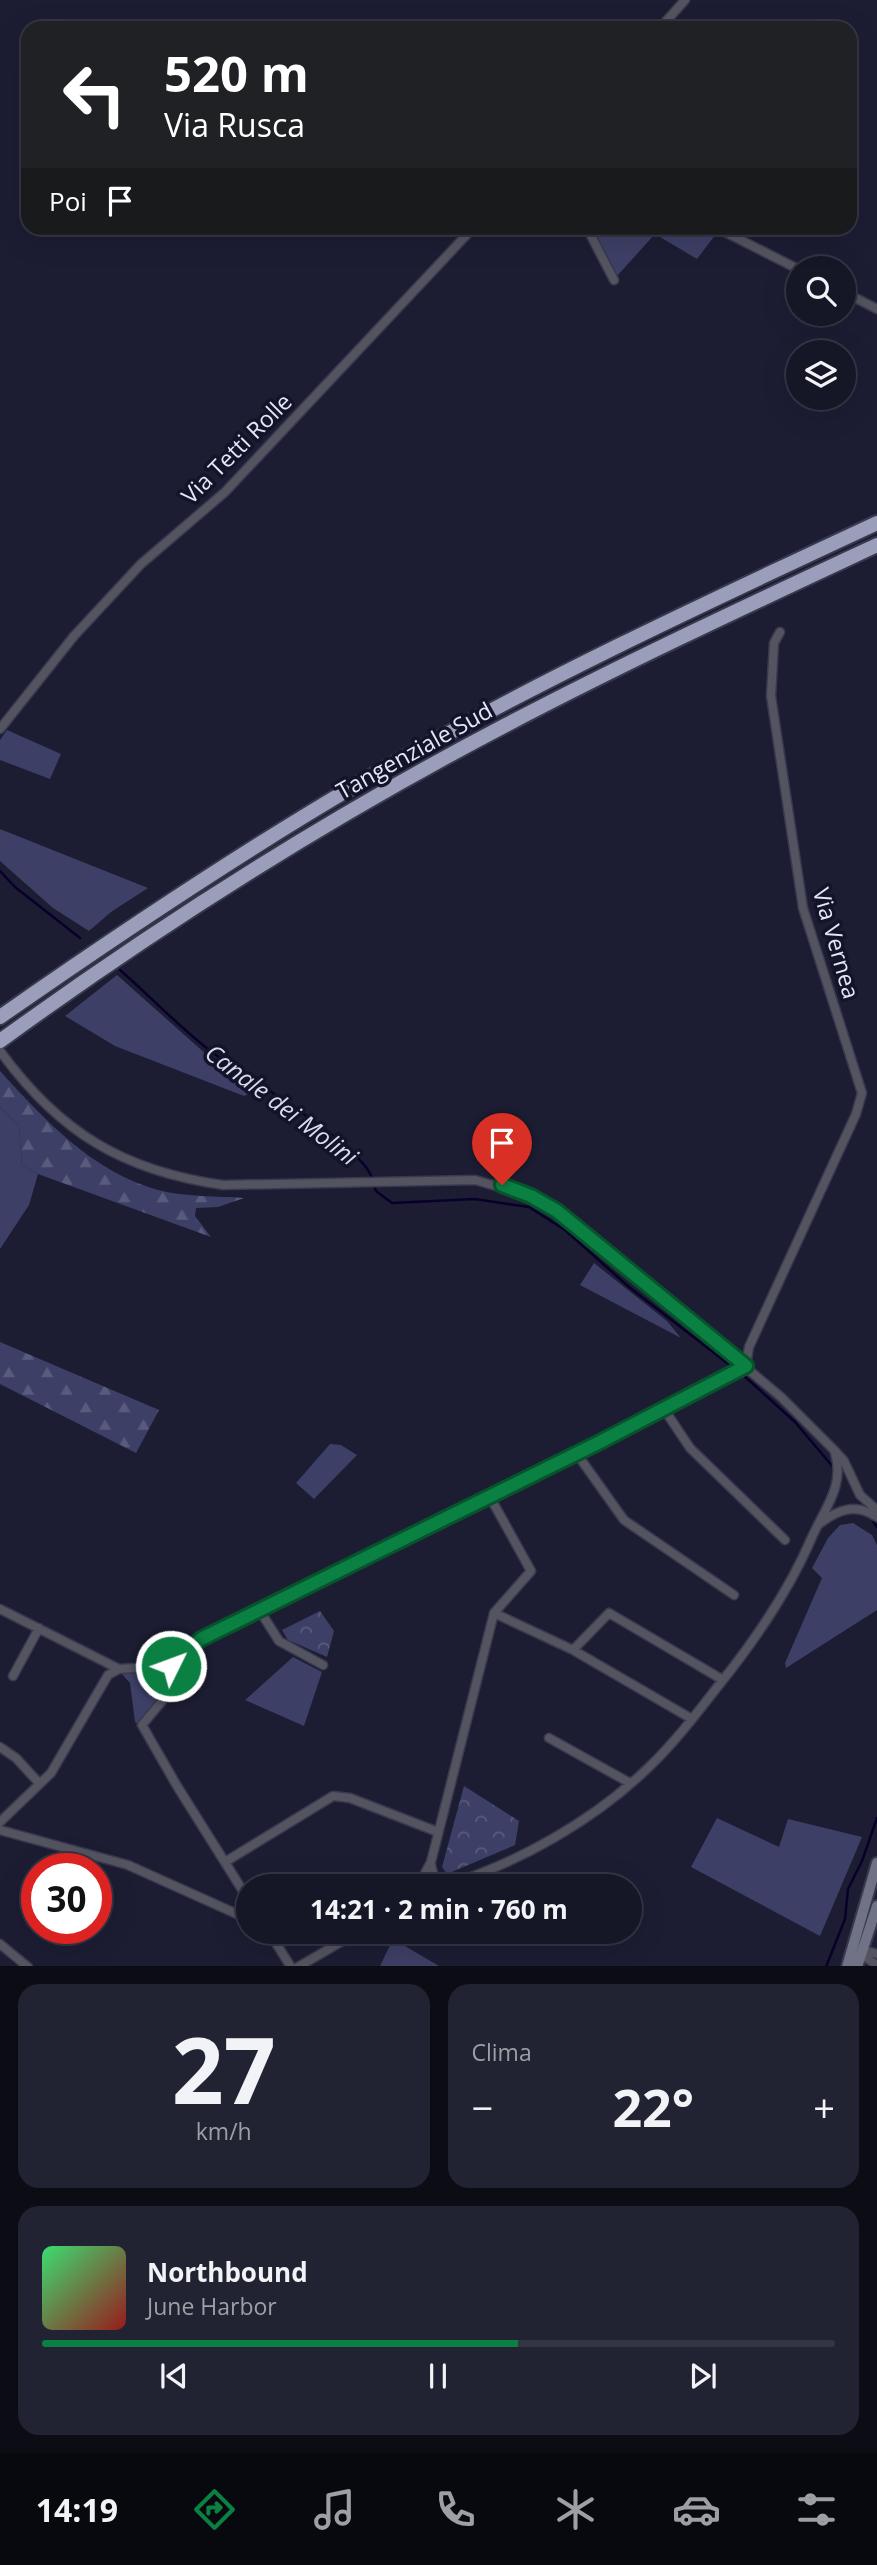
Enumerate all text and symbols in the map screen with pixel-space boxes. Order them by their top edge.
text: 520 m [164,40,309,106]
icon: left [49,49,140,140]
text: Via Rusca [164,103,305,146]
icon: arrive [101,182,139,220]
text: Poi [49,183,87,219]
map controls [786,256,856,410]
button: search [786,256,856,326]
button: layers [786,340,856,410]
street label: Via Tetti Rolle [174,386,298,510]
street label: Tangenziale Sud [330,694,498,806]
street label: Via Vernea [806,884,868,1002]
water label: Canale dei Molini [199,1036,366,1173]
pin [472,1113,532,1185]
icon: arrive [483,1124,521,1162]
position arrow [134,1629,208,1703]
speed limit sign: 30 [21,1853,112,1944]
text: 14:21 · 2 min · 760 m [310,1891,568,1927]
text: 27 [172,2007,276,2131]
text: Clima [472,2036,532,2068]
text: 22° [612,2071,694,2142]
text: − [472,2081,493,2133]
text: + [813,2081,835,2133]
text: km/h [196,2115,252,2147]
text: Northbound [147,2254,308,2290]
text: June Harbor [147,2290,277,2322]
icon: previous [155,2357,193,2395]
icon: pause [419,2357,457,2395]
icon: next [684,2357,722,2395]
icon: directions [190,2485,239,2534]
icon: music [310,2485,359,2534]
icon: phone [431,2485,480,2534]
icon: climate [551,2485,600,2534]
icon: car [672,2485,721,2534]
icon: filters [792,2485,841,2534]
text: 14:19 [36,2488,118,2531]

